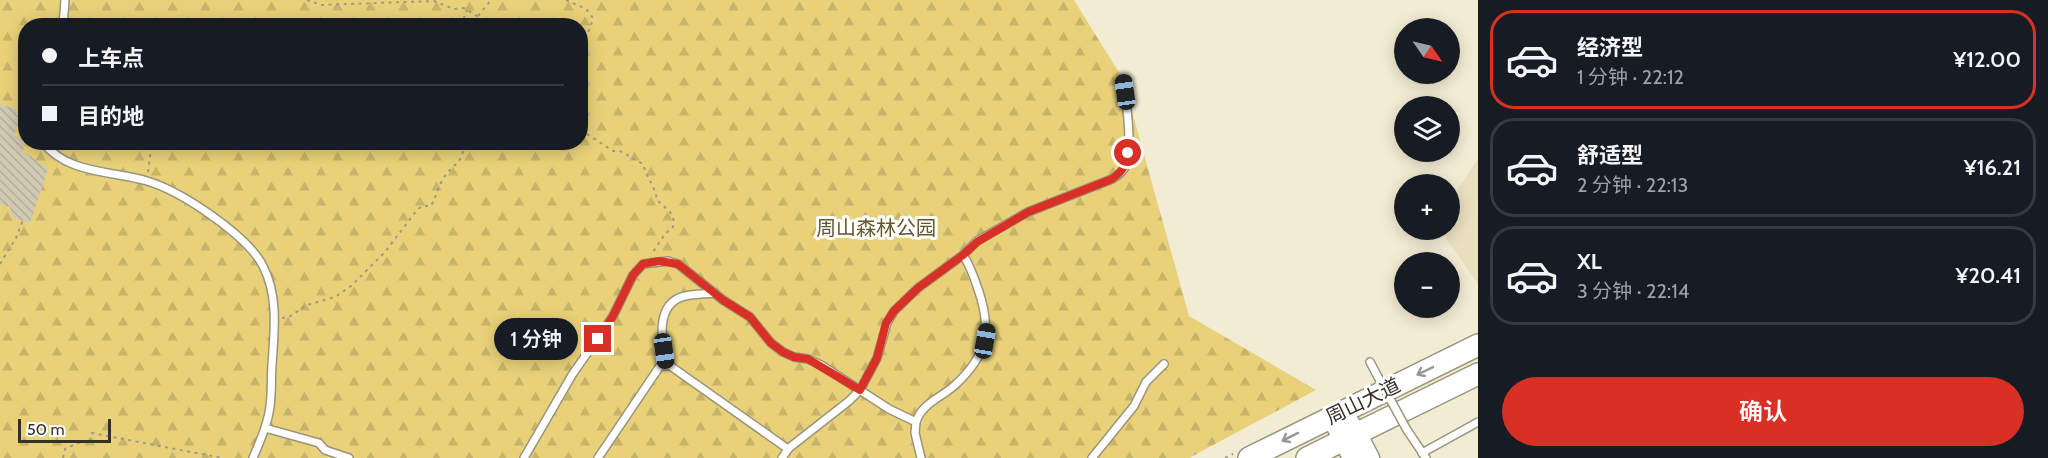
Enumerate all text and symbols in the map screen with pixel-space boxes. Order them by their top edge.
north arrow [1394,18,1460,84]
map controls [1394,18,1460,318]
icon: car [1505,33,1559,87]
text: 经济型 [1577,34,1643,61]
text: 上车点 [78,45,144,72]
text: ¥12.00 [1953,46,2021,73]
text: 1 分钟 · 22:12 [1577,65,1684,89]
car [1114,73,1136,111]
button: layers [1394,96,1460,162]
text: 目的地 [78,103,144,130]
route start [1114,139,1141,166]
icon: car [1505,141,1559,195]
text: 舒适型 [1577,142,1643,169]
text: ¥16.21 [1964,154,2021,181]
text: 2 分钟 · 22:13 [1577,173,1688,197]
button: + [1394,174,1460,240]
park label: 周山森林公园 [816,216,936,240]
text: XL [1577,248,1602,275]
icon: car [1505,249,1559,303]
button: − [1394,252,1460,318]
text: ¥20.41 [1955,262,2021,289]
text: 3 分钟 · 22:14 [1577,279,1689,303]
callout: 1 分钟 [493,318,577,360]
car [973,322,997,360]
route end [584,325,611,352]
text: 1 分钟 [510,327,562,351]
car [653,332,675,370]
one-way arrow [1417,365,1435,377]
street label: 周山大道 [1322,373,1404,429]
button: 确认 [1502,377,2024,446]
scale bar [18,416,111,444]
text: 50 m [27,420,64,439]
one-way arrow [1281,432,1299,444]

